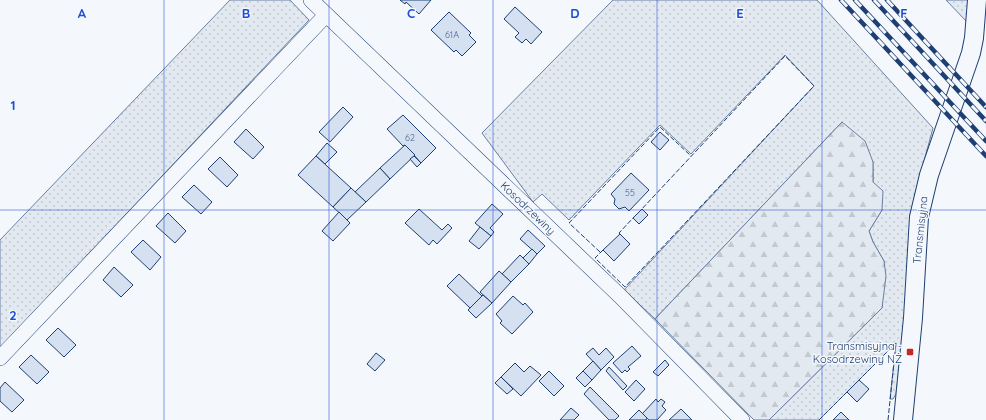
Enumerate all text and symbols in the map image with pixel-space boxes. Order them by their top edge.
text: A [78,5,87,21]
text: B [242,5,250,21]
text: C [407,5,415,21]
text: D [570,5,580,21]
text: E [736,5,744,21]
text: F [900,5,908,21]
house number: 61A [445,29,459,40]
text: 1 [10,97,16,113]
house number: 62 [405,132,415,143]
street label: Kosodrzewiny [498,178,558,238]
house number: 55 [625,187,635,198]
street label: Transmisyjna [909,195,931,265]
text: 2 [9,307,17,323]
place label: Transmisyjna - Kosodrzewiny NŻ [813,339,902,366]
marker: Transmisyjna - Kosodrzewiny NŻ [905,347,915,357]

